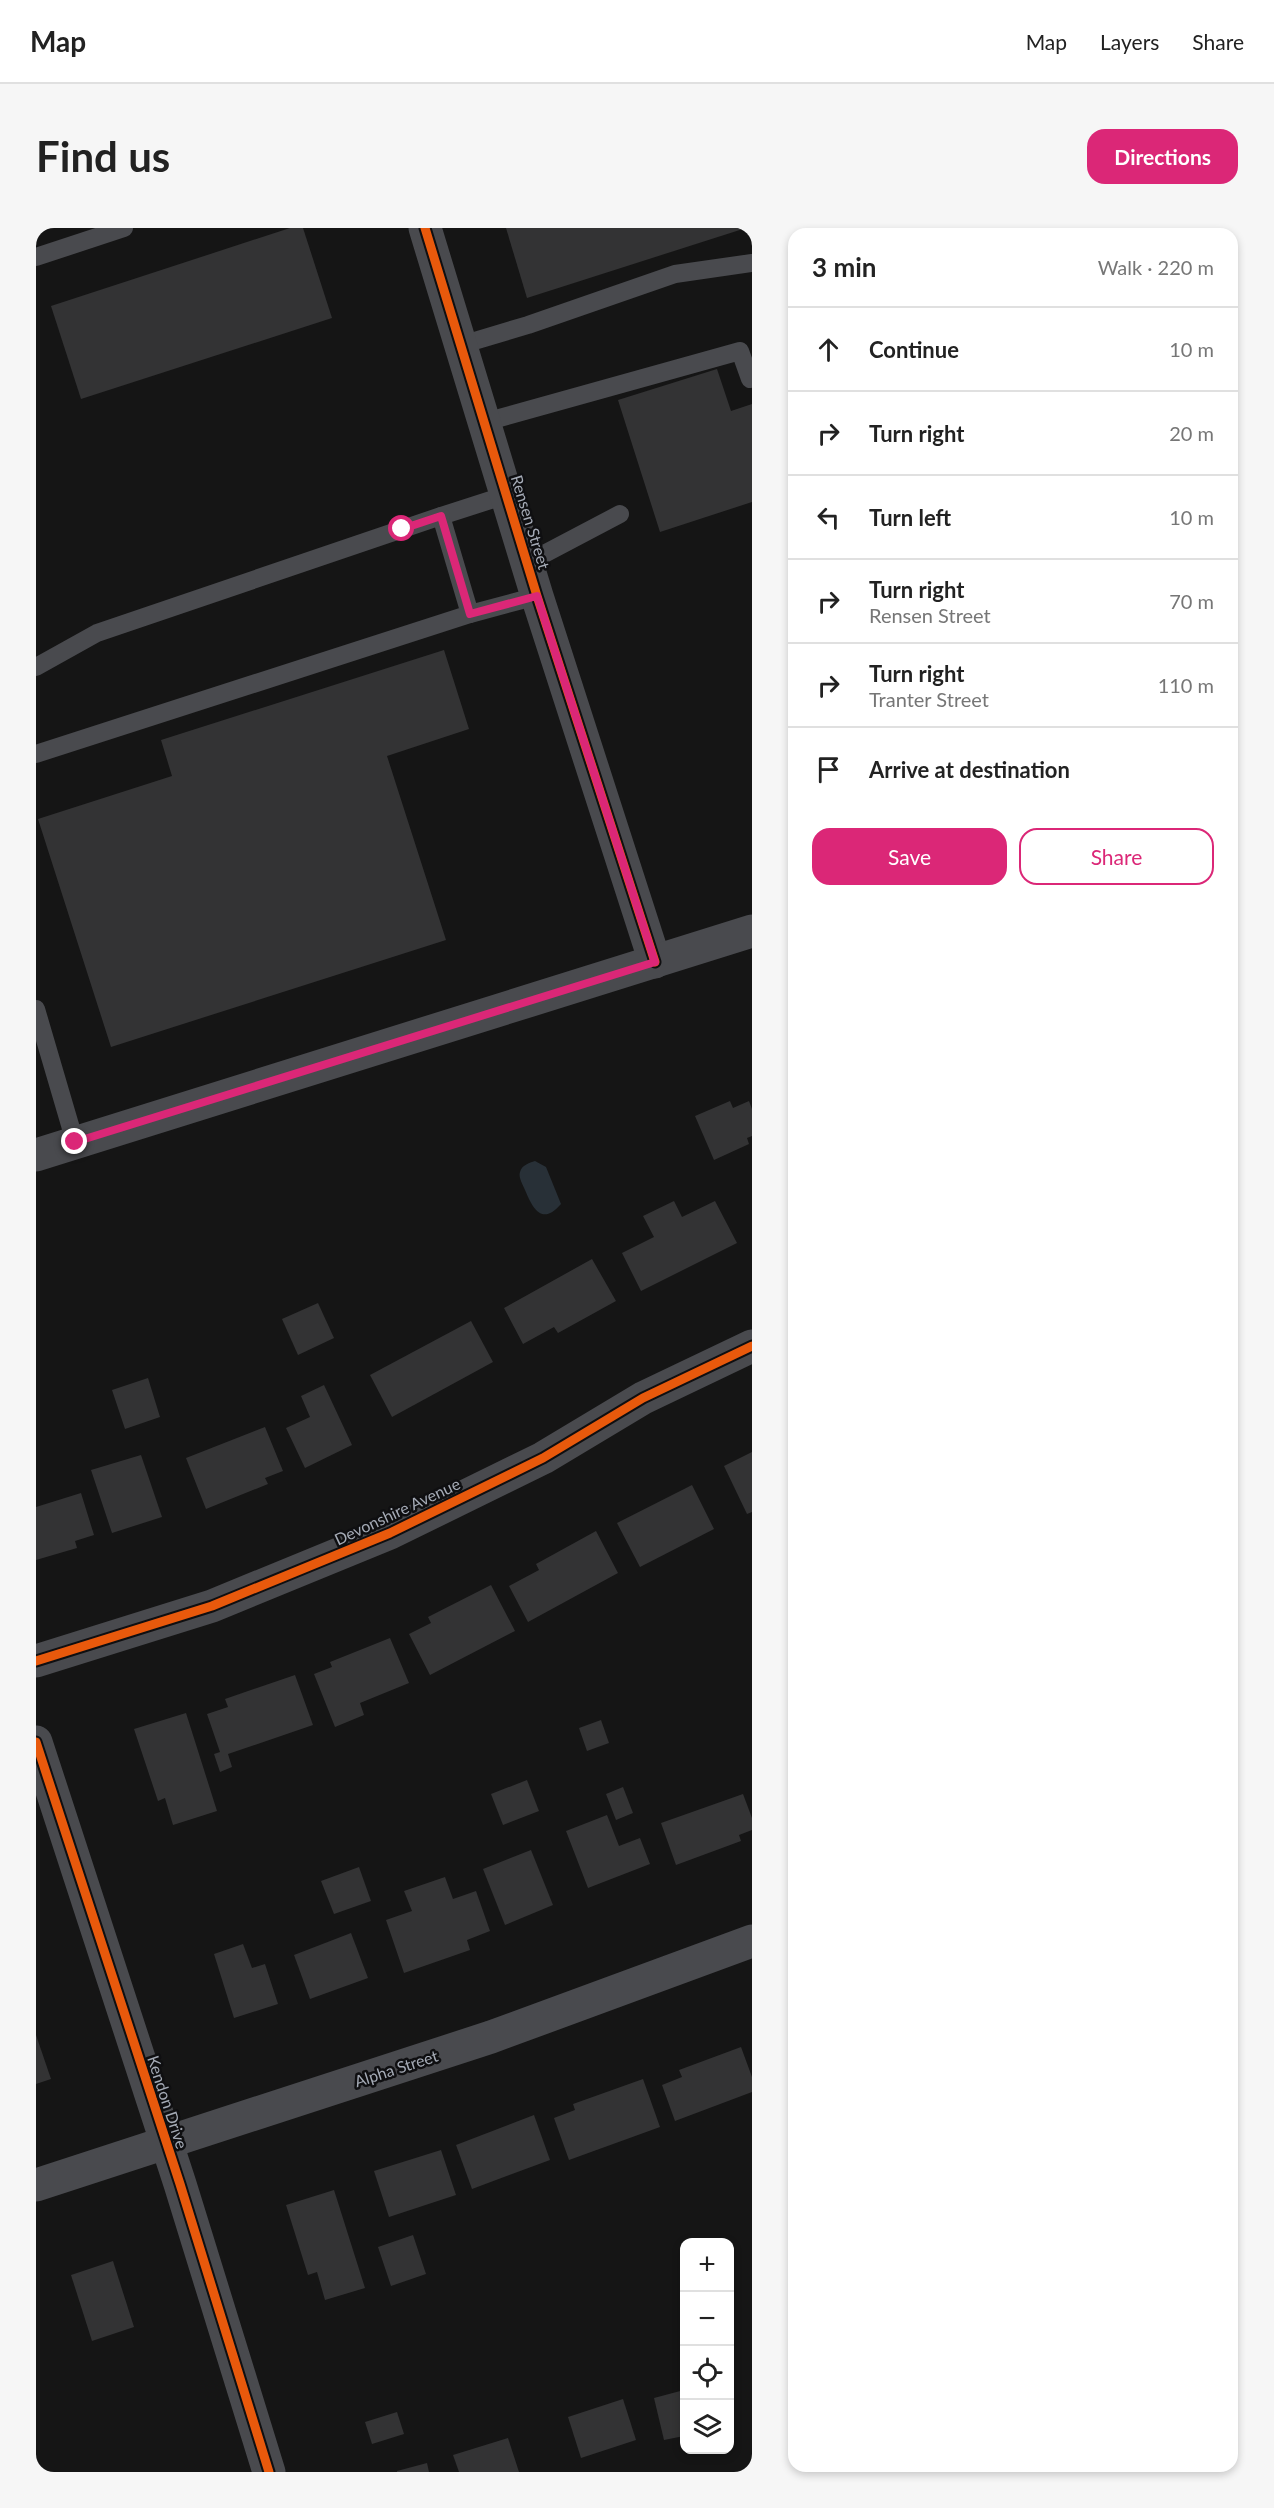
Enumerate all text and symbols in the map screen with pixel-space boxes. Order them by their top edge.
text: Map [30,24,86,58]
text: Map [1026,29,1067,54]
text: Layers [1100,29,1159,54]
text: Share [1192,29,1244,54]
button: Directions [1087,129,1238,184]
text: Find us [36,131,170,181]
text: 3 min [812,251,876,283]
text: Walk · 220 m [1098,255,1214,279]
icon: ahead [812,333,845,366]
text: Continue [869,336,959,363]
text: 10 m [1169,337,1214,361]
icon: right [812,417,845,450]
text: Turn right [869,420,964,447]
text: 20 m [1169,421,1214,445]
street label: Rensen Street [508,473,554,572]
icon: left [812,501,845,534]
text: Turn left [869,504,951,531]
text: 10 m [1169,505,1214,529]
route start [388,515,414,541]
text: Turn right [869,576,964,603]
icon: right [812,585,845,618]
text: 70 m [1169,589,1214,613]
text: Rensen Street [869,603,991,627]
text: Turn right [869,660,964,687]
icon: right [812,669,845,702]
text: 110 m [1158,673,1214,697]
text: Tranter Street [869,687,989,711]
icon: arrive [812,753,845,786]
text: Arrive at destination [869,756,1070,783]
button: Save [812,828,1007,885]
button: Share [1019,828,1214,885]
route end [61,1128,87,1154]
street label: Devonshire Avenue [331,1474,463,1548]
street label: Alpha Street [352,2045,440,2090]
street label: Kendon Drive [144,2053,192,2151]
map controls [680,2238,734,2454]
button: + [680,2238,734,2292]
button: − [680,2292,734,2346]
button: locate [680,2346,734,2400]
button: layers [680,2400,734,2454]

